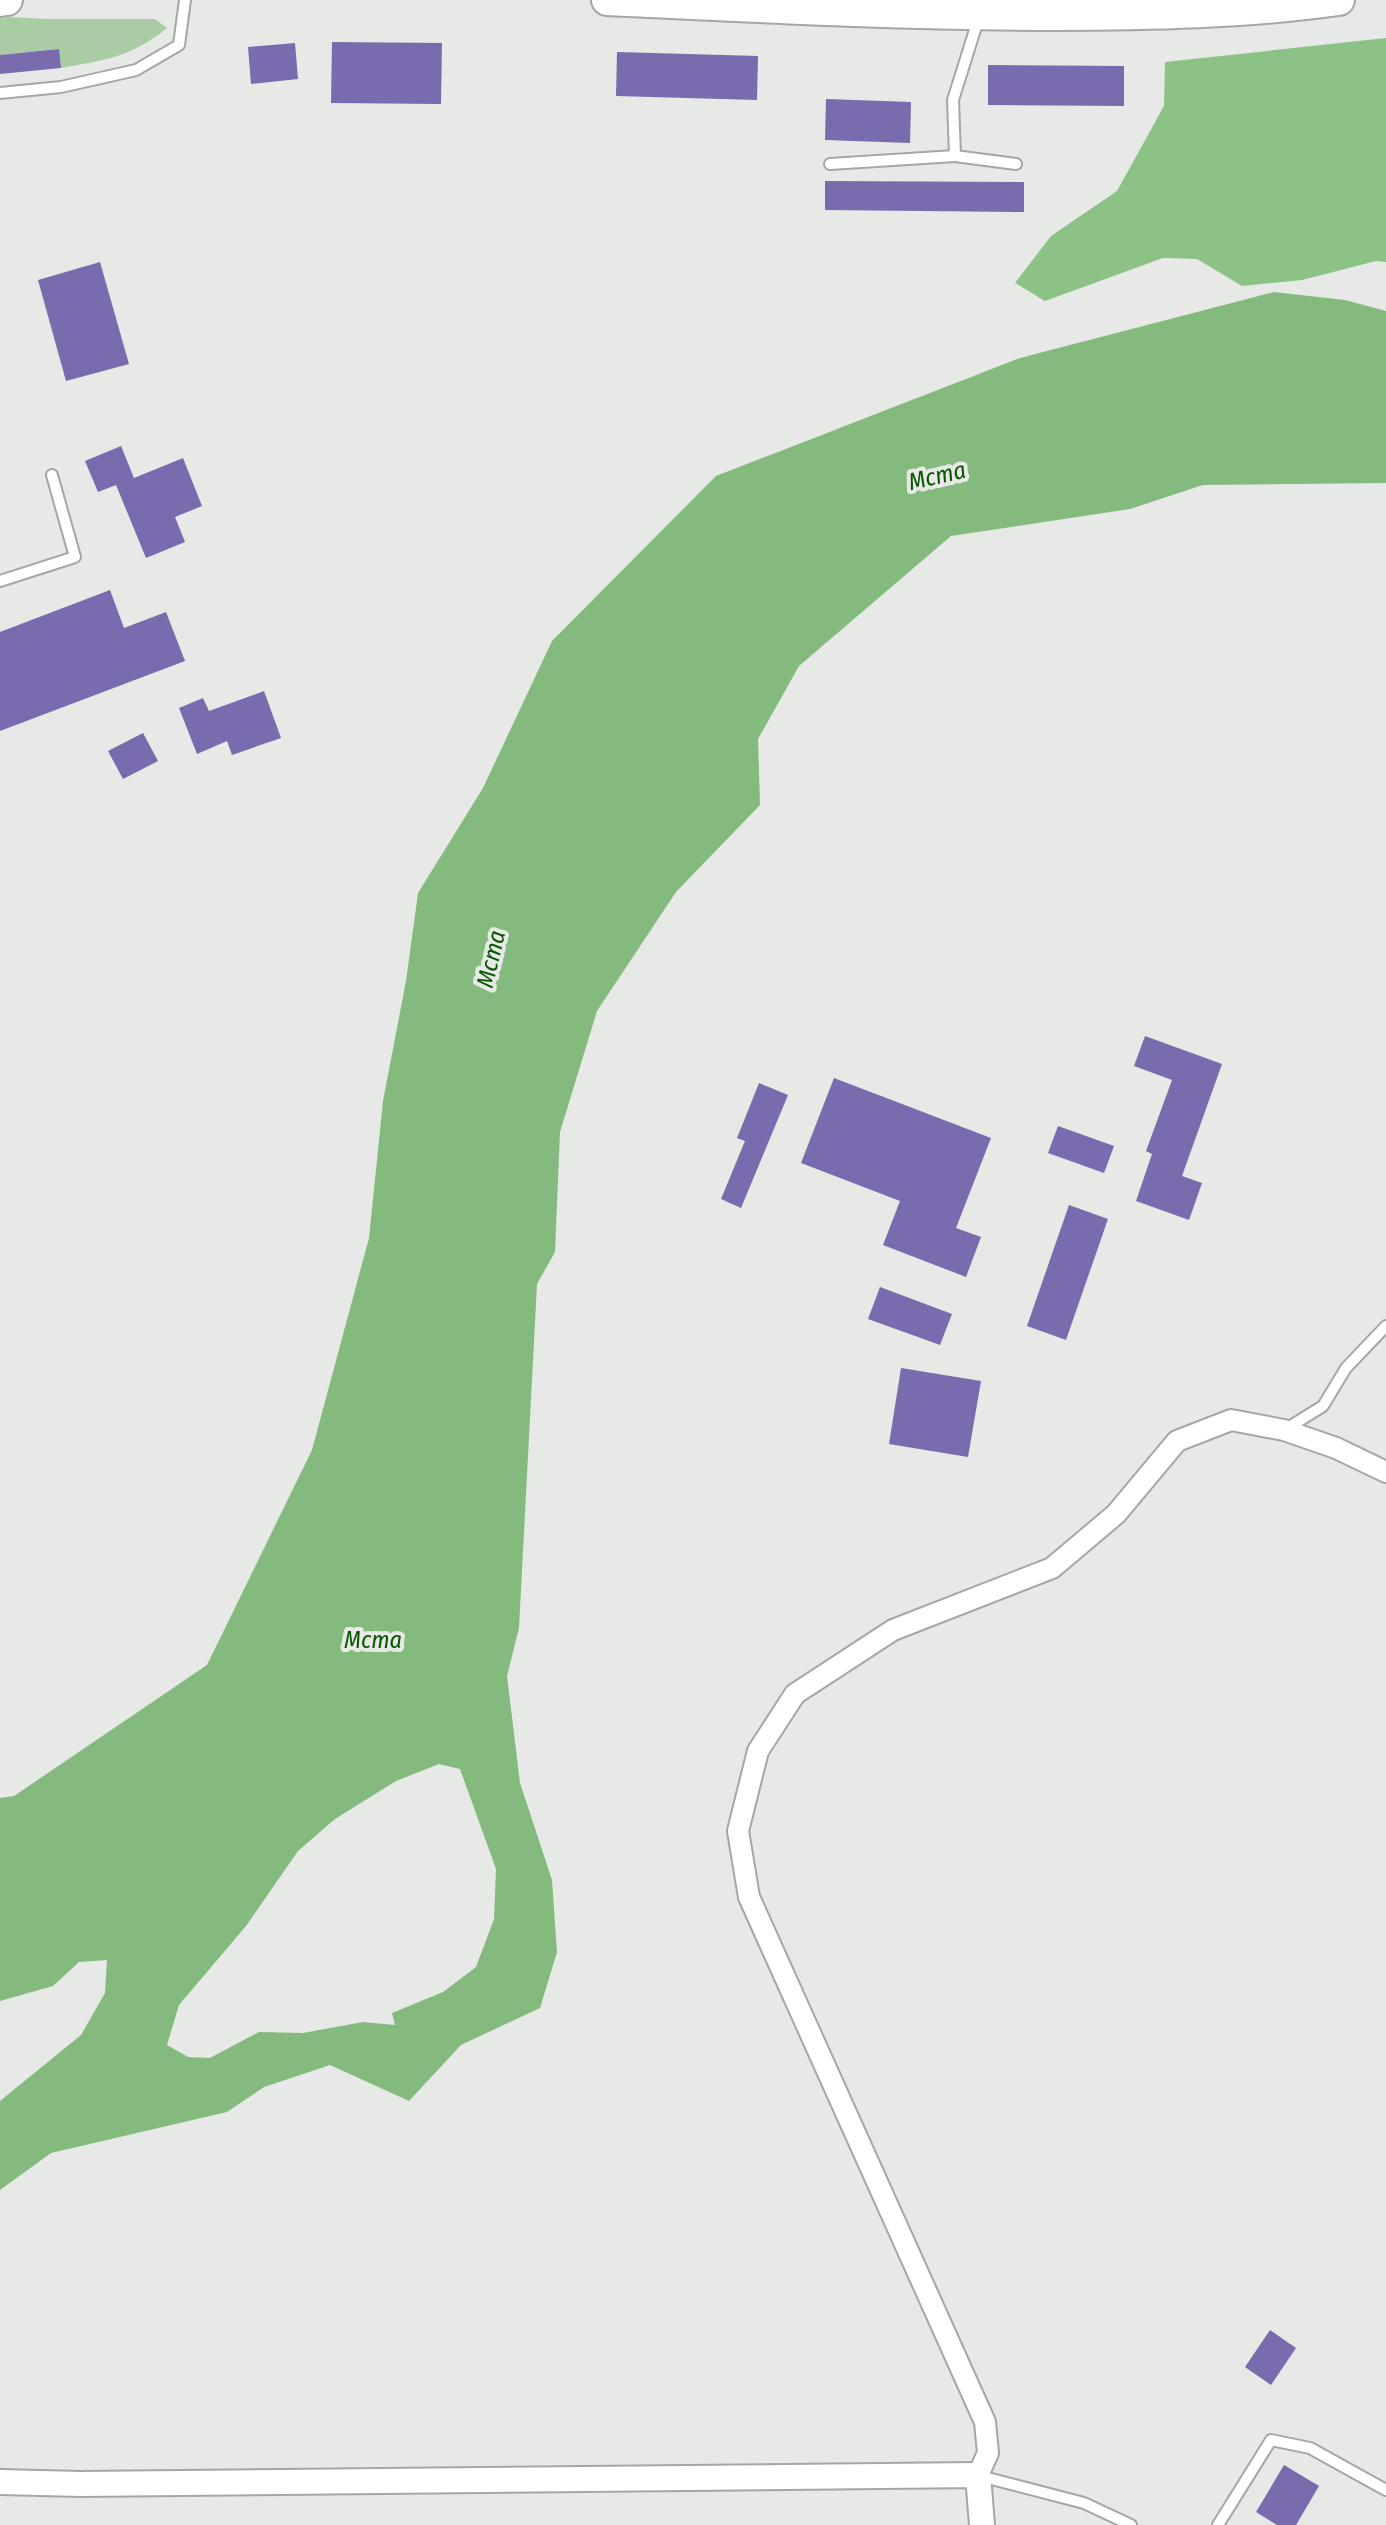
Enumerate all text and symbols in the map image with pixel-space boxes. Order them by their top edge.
water label: Мста [906,456,968,496]
water label: Мста [471,928,511,990]
water label: Мста [344,1626,402,1654]

